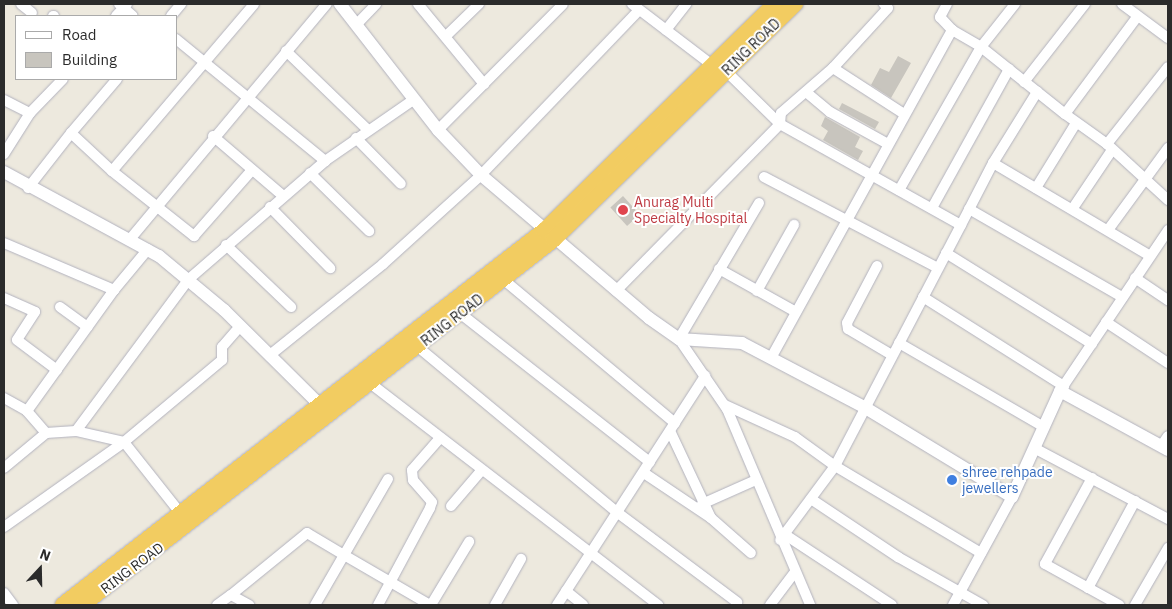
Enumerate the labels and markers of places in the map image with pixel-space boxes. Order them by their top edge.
place label: Anurag Multi Specialty Hospital [634,194,747,226]
marker: Anurag Multi Specialty Hospital [616,203,630,217]
place label: shree rehpade jewellers [962,464,1053,497]
marker: shree rehpade jewellers [946,474,958,486]

